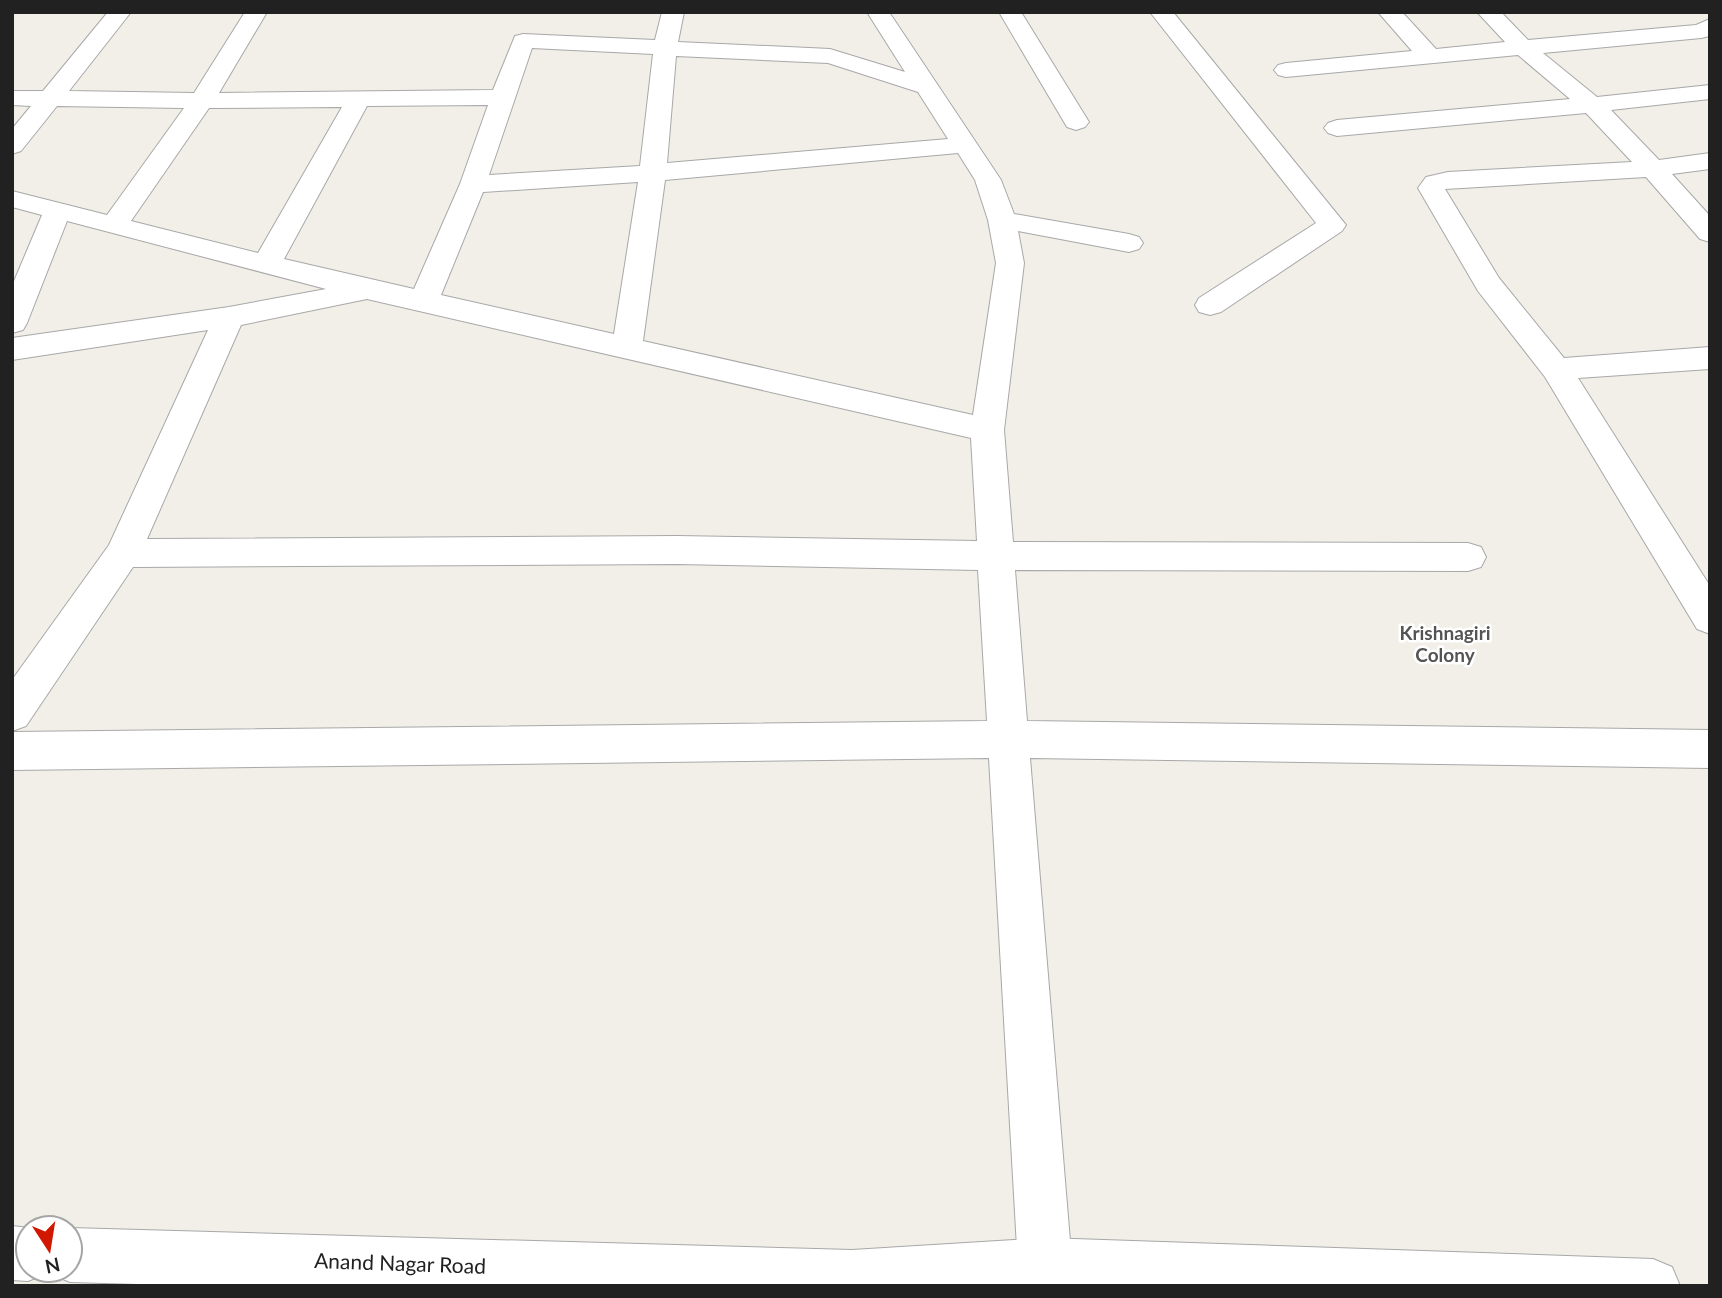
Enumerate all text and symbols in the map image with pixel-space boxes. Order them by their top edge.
district label: Krishnagiri Colony [1399,621,1491,666]
north arrow [14,1214,84,1284]
street label: Anand Nagar Road [314,1247,486,1278]
text: N [43,1253,62,1279]

